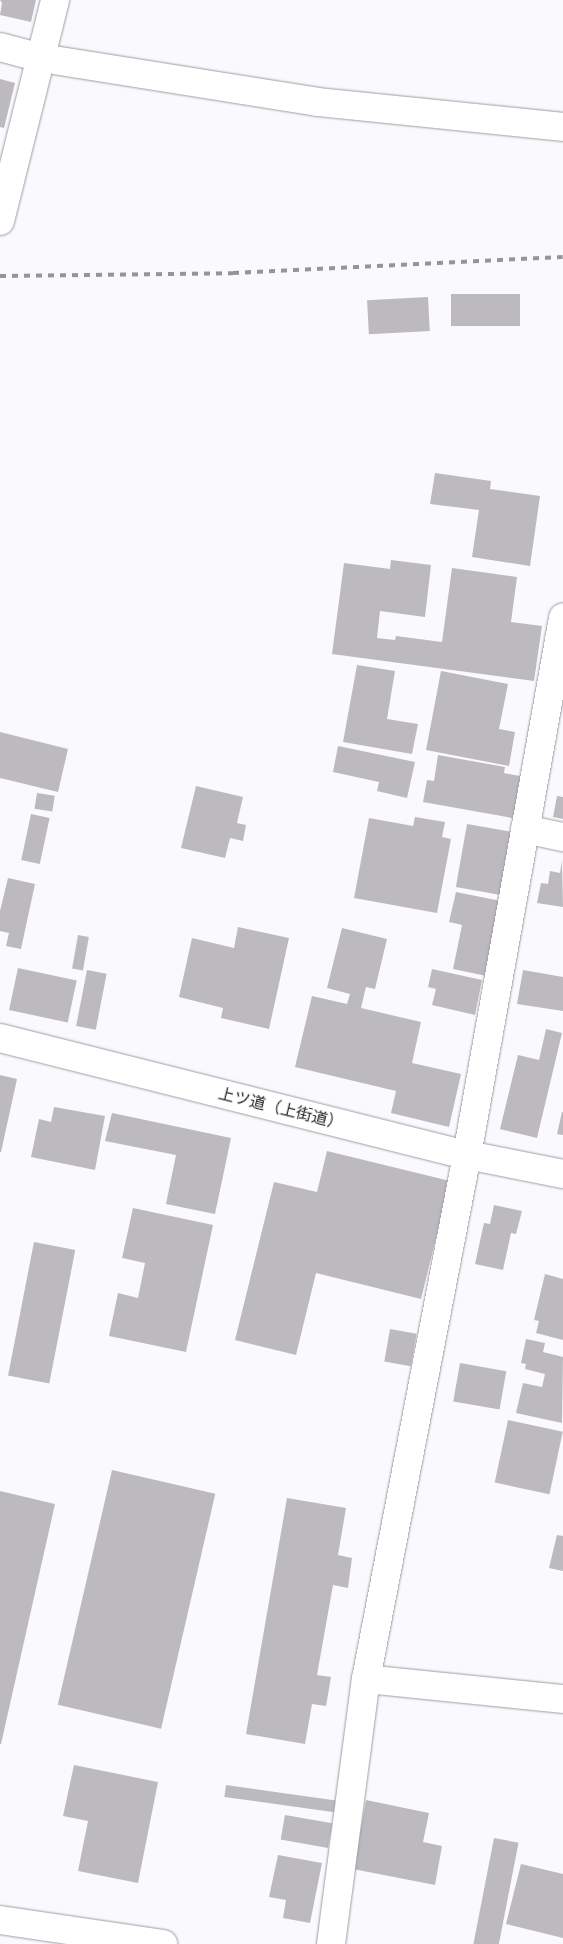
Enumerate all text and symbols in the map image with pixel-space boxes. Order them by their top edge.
street label: 上ツ道（上街道） [217,1083,345,1133]

